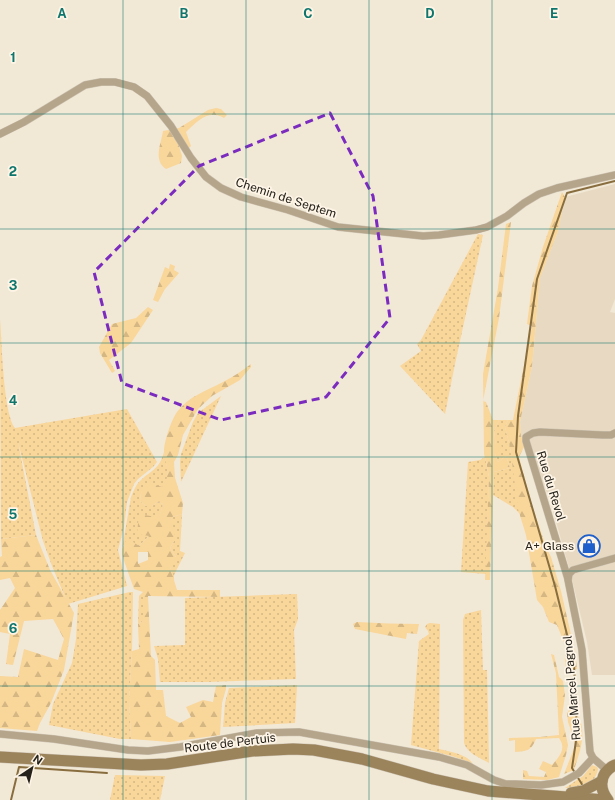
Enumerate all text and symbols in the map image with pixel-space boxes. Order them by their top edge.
text: A [57,6,67,21]
text: B [180,6,189,21]
text: C [303,6,313,21]
text: D [425,6,435,21]
text: E [550,6,558,21]
text: 1 [10,50,16,65]
text: 2 [9,164,17,179]
street label: Chemin de Septem [234,175,338,221]
text: 3 [9,278,18,293]
text: 4 [9,393,18,408]
street label: Rue du Revol [534,449,568,523]
text: 5 [9,507,18,522]
shop icon: A+ Glass [576,533,602,559]
place label: A+ Glass [525,539,574,553]
text: 6 [9,621,18,636]
street label: Rue Marcel Pagnol [560,635,584,741]
street label: Route de Pertuis [183,730,277,756]
north arrow [12,748,52,788]
text: N [31,752,45,767]

